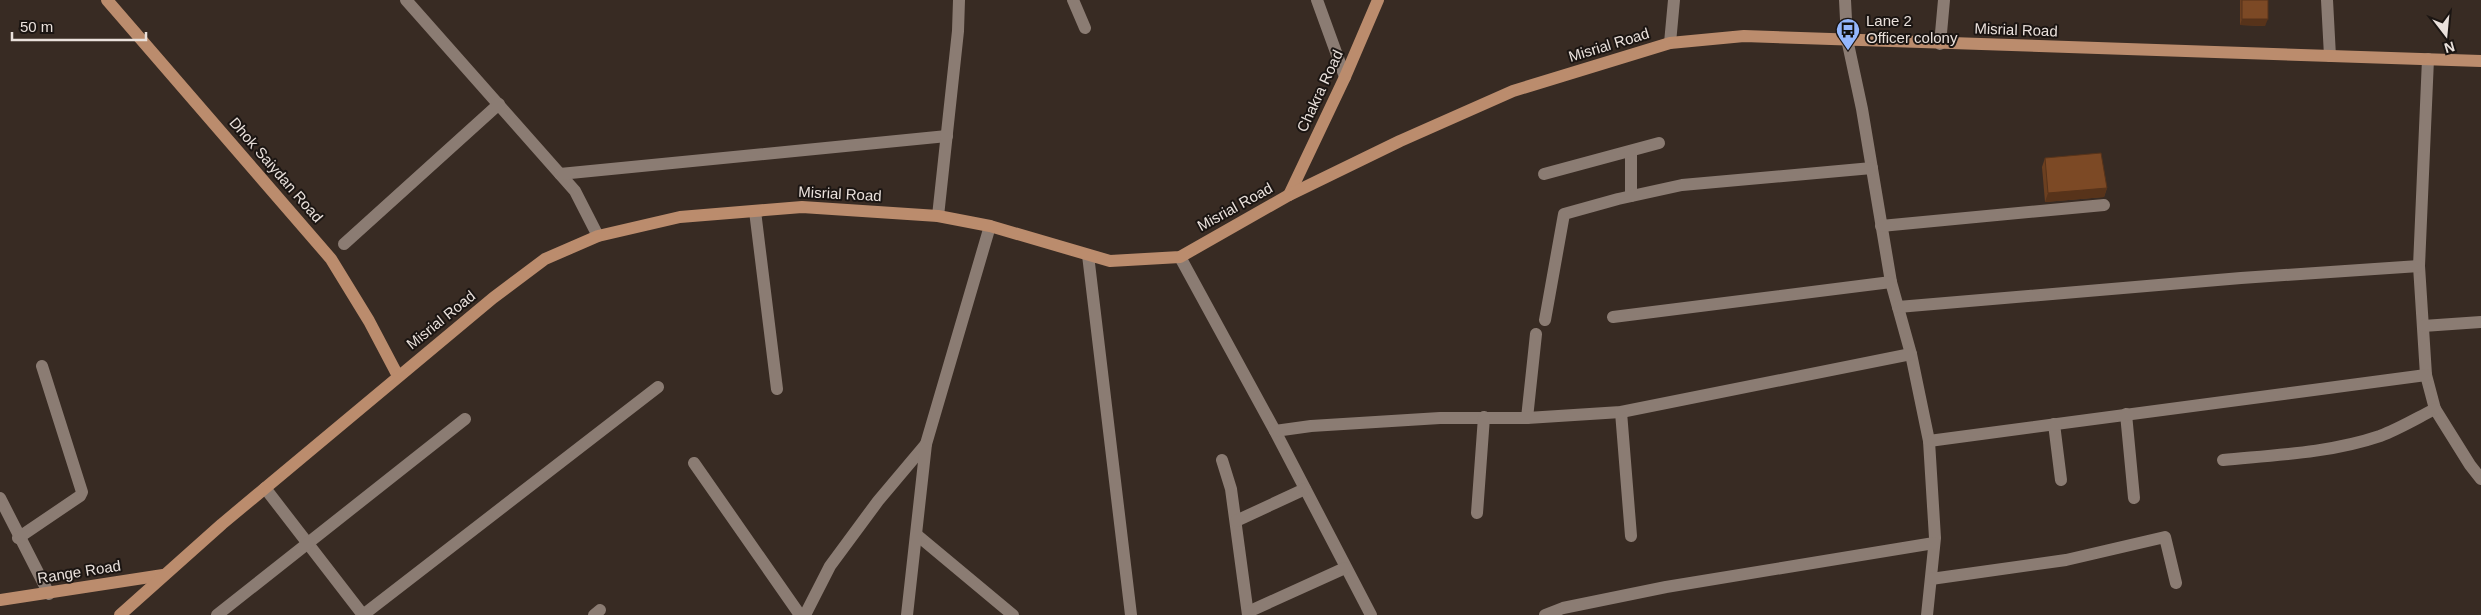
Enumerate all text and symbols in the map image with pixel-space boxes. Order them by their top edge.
scale bar [12,10,146,42]
north arrow [2421,10,2471,60]
place label: Lane 2 Officer colony [1866,12,1958,46]
bus stop icon: Lane 2 Officer colony [1835,17,1861,51]
text: 50 m [20,18,53,35]
street label: Misrial Road [1974,20,2058,39]
street label: Misrial Road [1567,24,1651,65]
text: N [2443,38,2457,57]
street label: Chakra Road [1293,47,1346,134]
street label: Dhok Saiydan Road [226,114,327,226]
street label: Misrial Road [1194,179,1275,234]
street label: Misrial Road [798,183,882,204]
street label: Misrial Road [403,287,478,352]
street label: Range Road [36,557,122,586]

